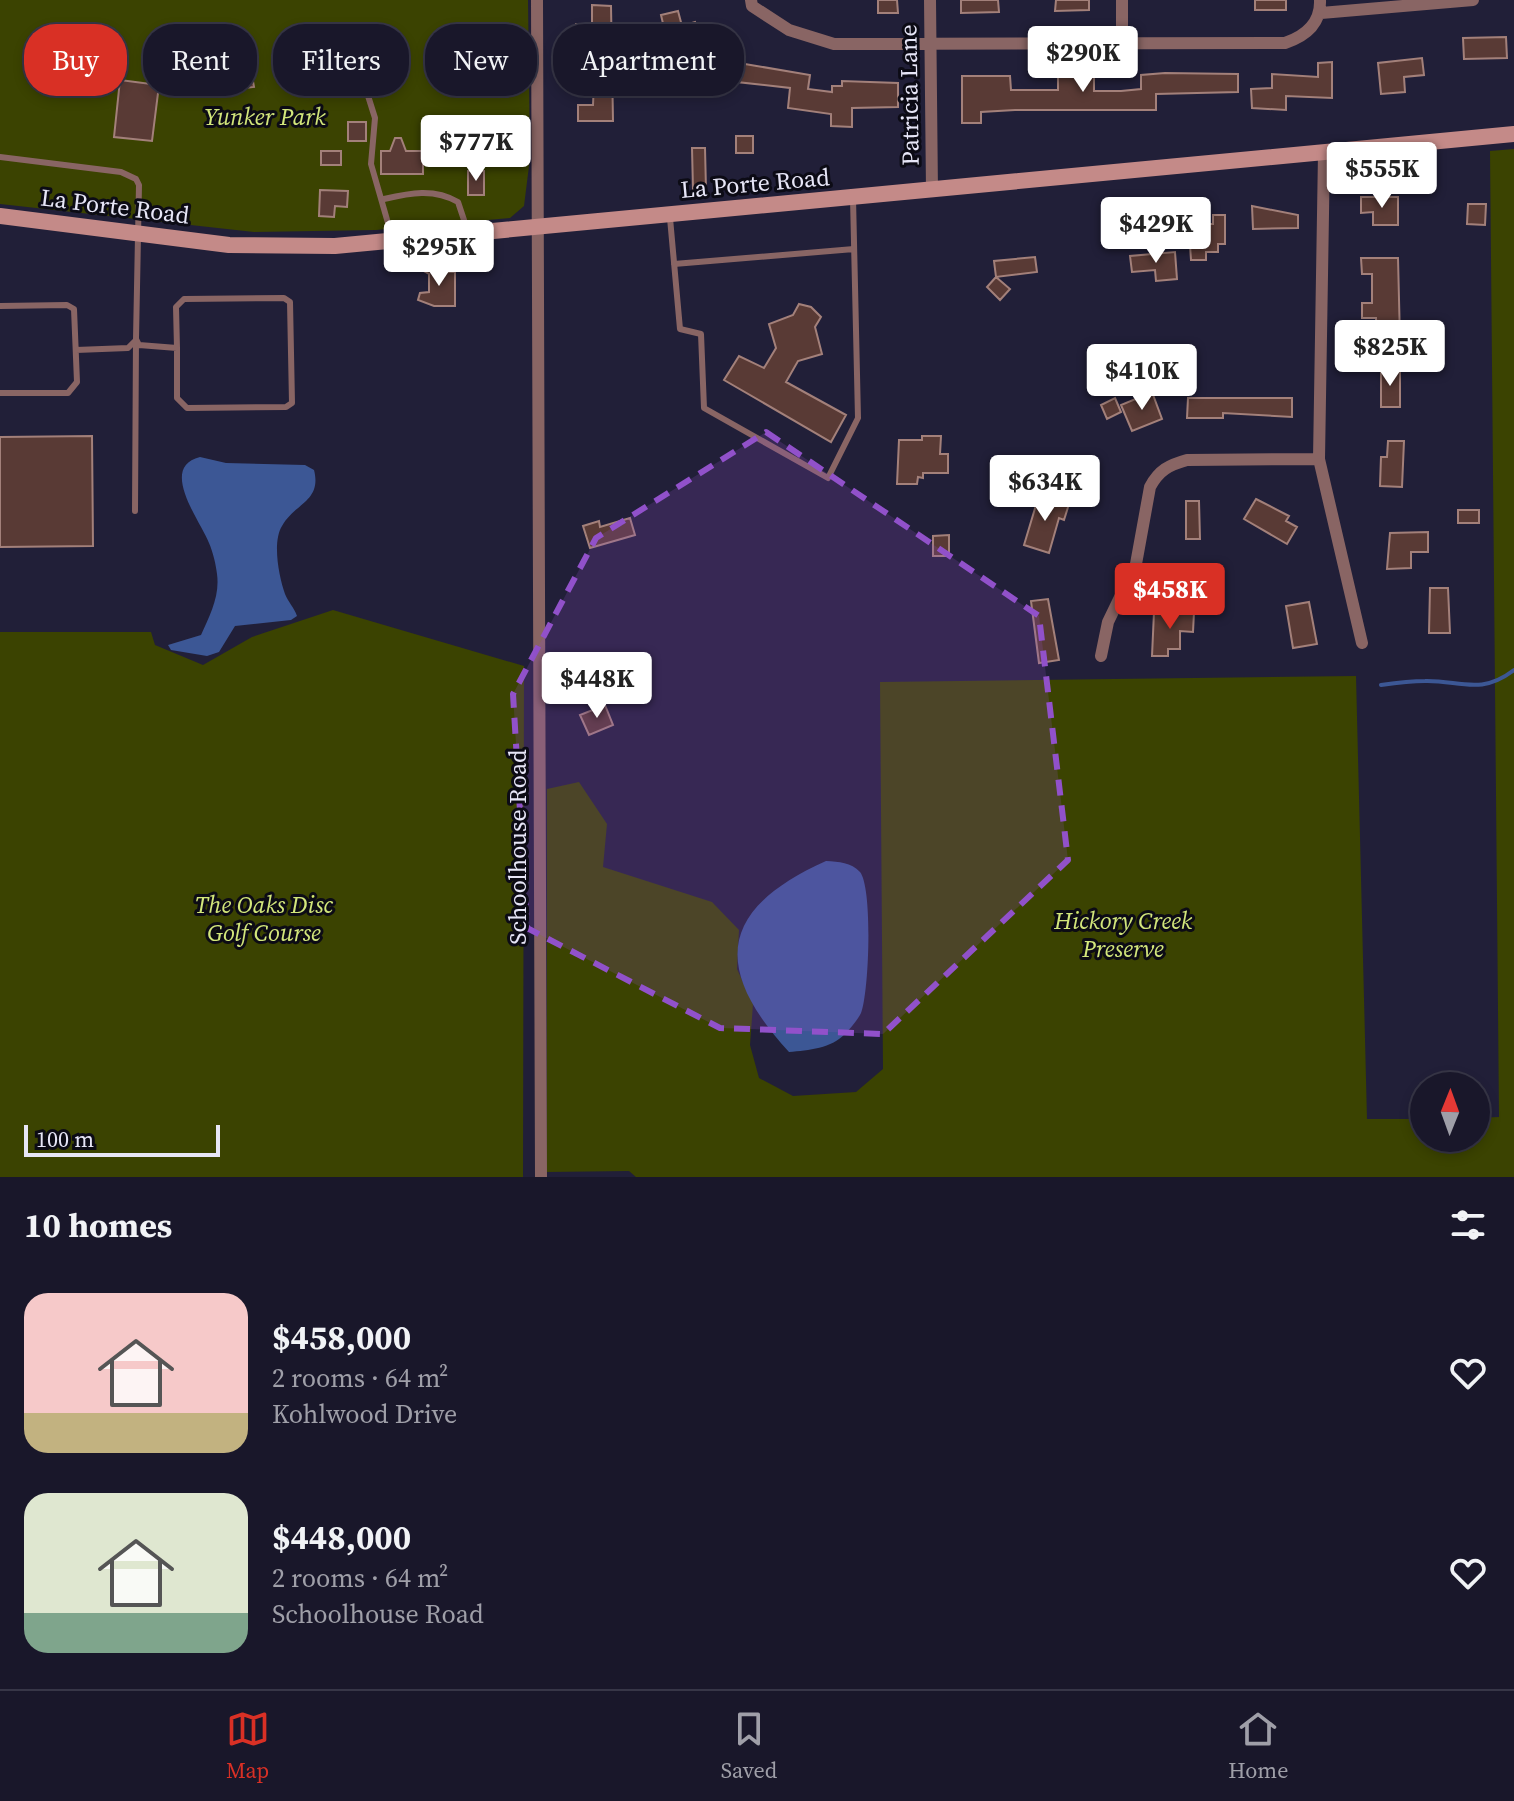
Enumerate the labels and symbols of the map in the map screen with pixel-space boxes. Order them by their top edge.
street label: Patricia Lane [891,24,927,166]
pin: $290K [1027,26,1139,94]
park label: Yunker Park [204,100,326,133]
pin: $777K [420,115,532,183]
pin: $555K [1326,142,1438,210]
street label: La Porte Road [679,160,831,206]
street label: La Porte Road [39,181,192,232]
pin: $429K [1100,197,1212,265]
pin: $295K [383,220,495,288]
pin: $825K [1334,320,1446,388]
pin: $410K [1086,344,1198,412]
pin: $634K [989,455,1101,523]
pin: $458K [1114,563,1226,631]
pin: $448K [541,652,653,720]
street label: Schoolhouse Road [501,749,534,945]
park label: The Oaks Disc Golf Course [195,888,334,949]
park label: Hickory Creek Preserve [1053,904,1193,965]
north arrow [1410,1072,1490,1152]
scale bar [24,1121,220,1157]

